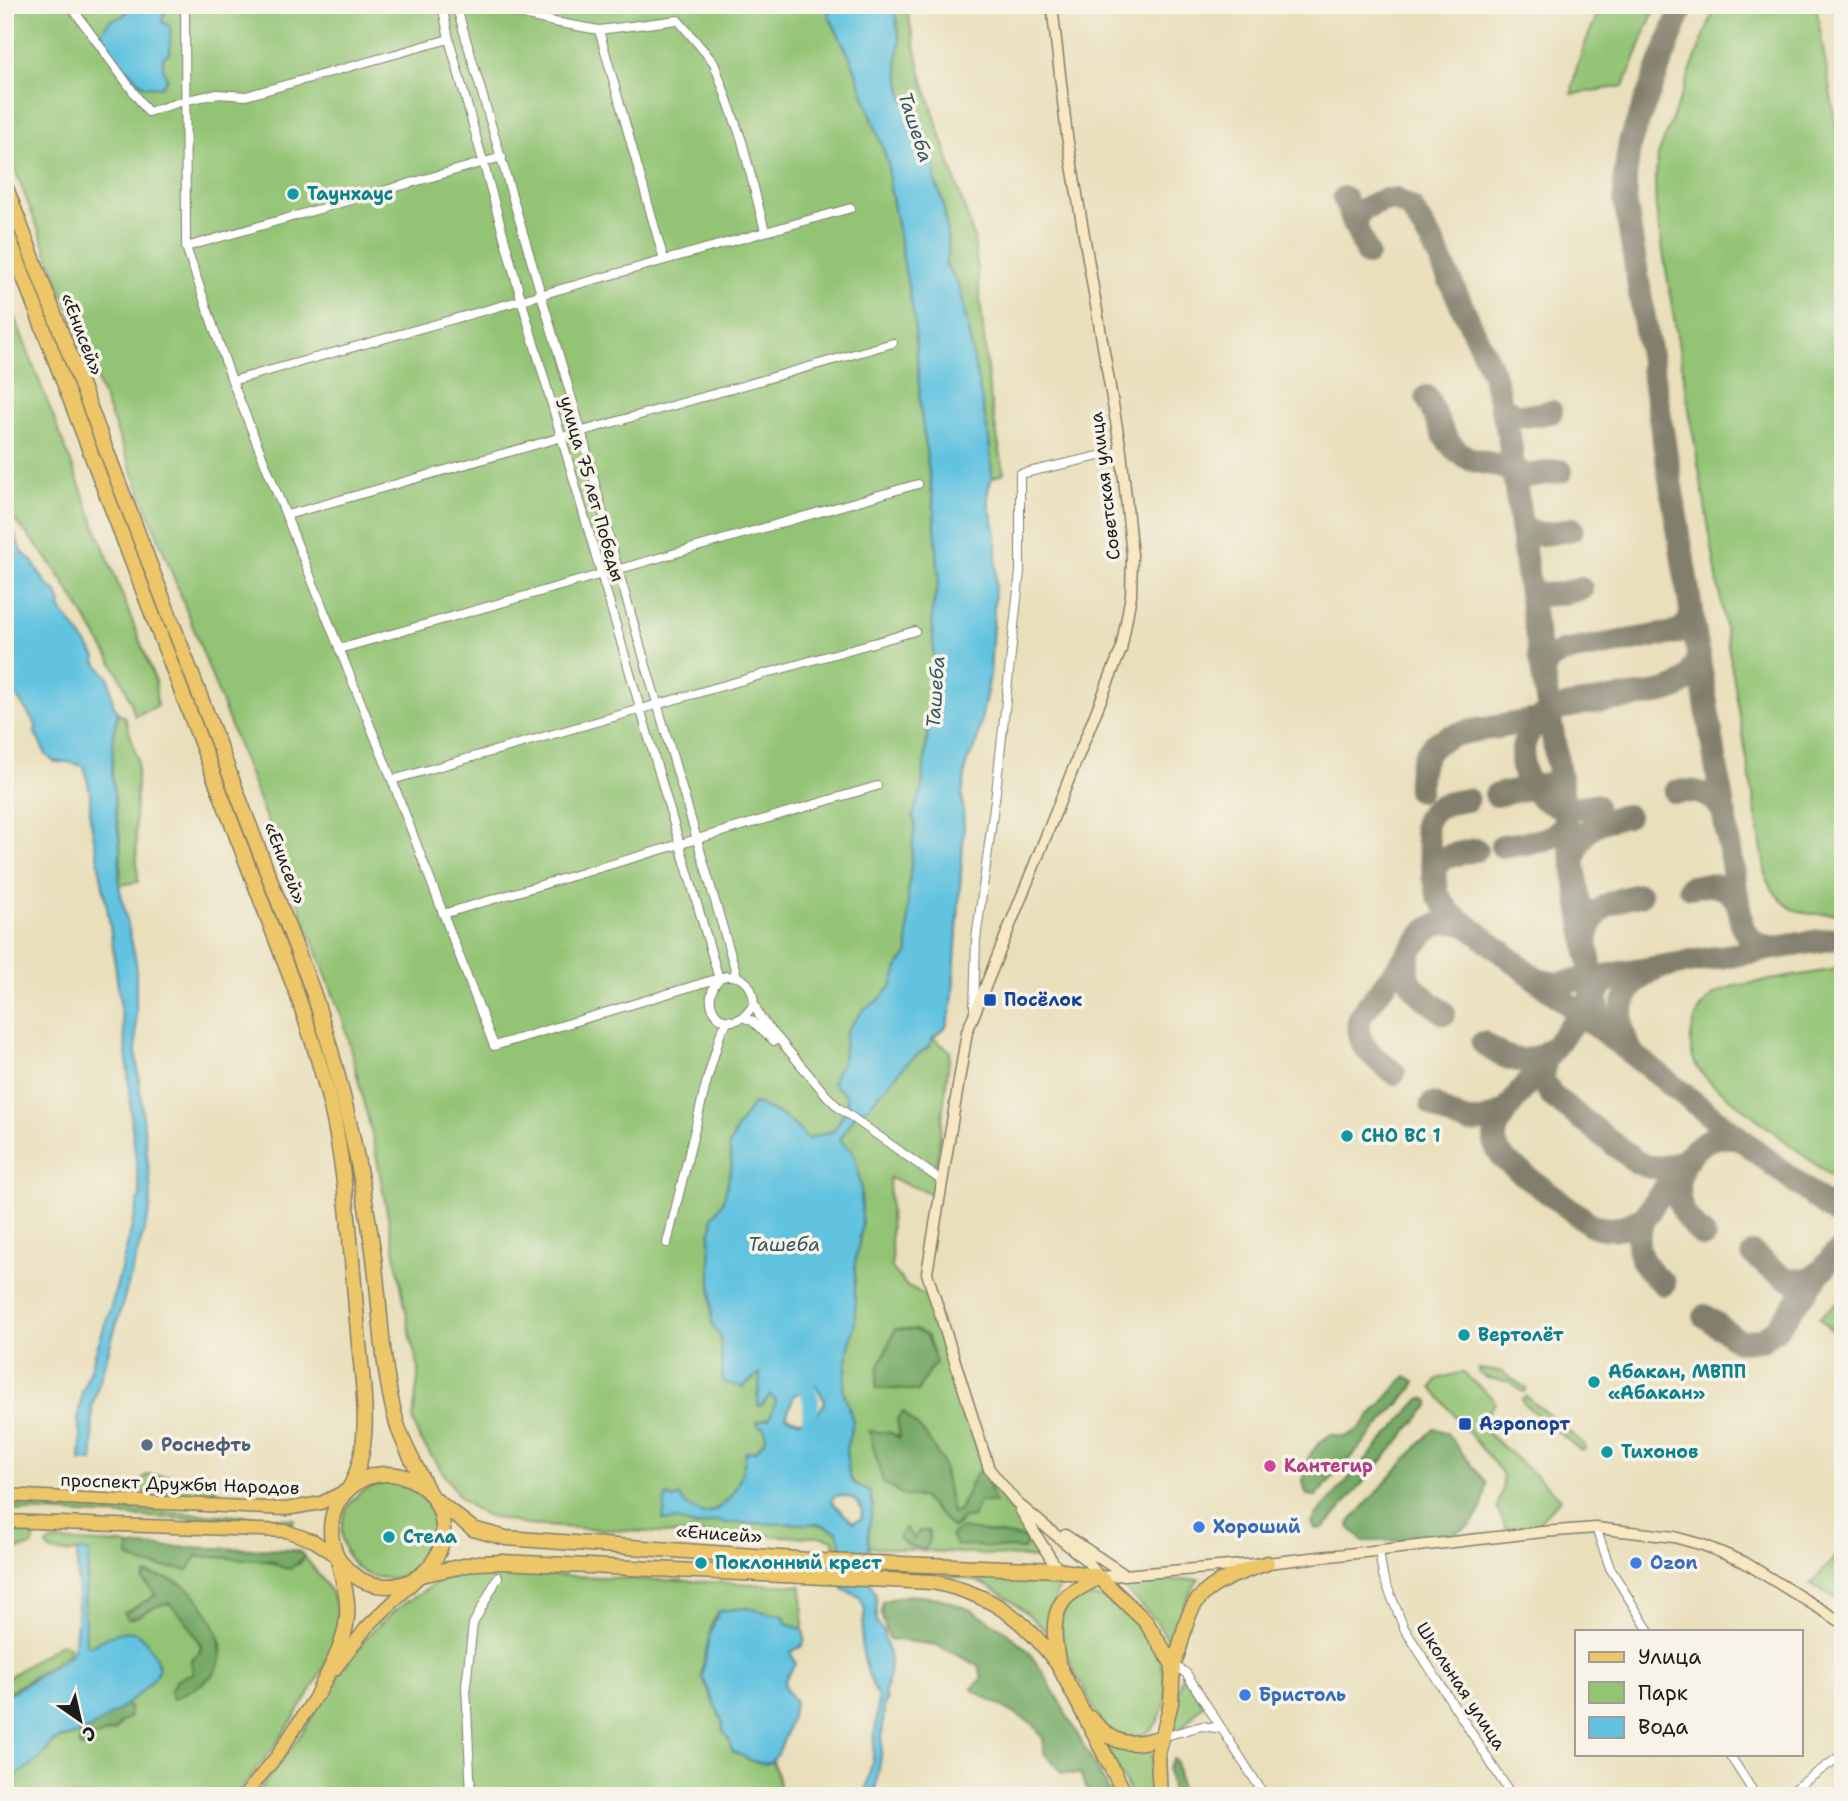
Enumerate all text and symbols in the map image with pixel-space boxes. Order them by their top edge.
water label: Ташеба [892,89,939,165]
place label: Таунхаус [307,182,393,206]
marker: Таунхаус [285,186,301,202]
street label: «Енисей» [55,290,109,378]
street label: улица 75 лет Победы [554,393,630,585]
street label: Советская улица [1084,411,1126,561]
water label: Ташеба [921,655,950,729]
street label: «Енисей» [258,819,312,907]
place label: Посёлок [1004,988,1082,1012]
marker: Посёлок [982,992,998,1008]
place label: СНО ВС 1 [1361,1124,1441,1148]
marker: СНО ВС 1 [1339,1128,1355,1144]
water label: Ташеба [748,1232,820,1257]
place label: Вертолёт [1478,1323,1564,1347]
marker: Вертолёт [1456,1327,1472,1343]
place label: Абакан, МВПП «Абакан» [1608,1360,1746,1405]
marker: Абакан, МВПП «Абакан» [1586,1374,1602,1390]
place label: Аэропорт [1479,1412,1570,1436]
marker: Аэропорт [1457,1416,1473,1432]
place label: Роснефть [161,1433,251,1457]
marker: Роснефть [139,1437,155,1453]
place label: Тихонов [1621,1440,1698,1464]
marker: Тихонов [1599,1444,1615,1460]
place label: Кантегир [1284,1454,1373,1478]
marker: Кантегир [1262,1458,1278,1474]
street label: проспект Дружбы Народов [60,1468,300,1500]
place label: Хороший [1213,1515,1301,1539]
street label: «Енисей» [675,1519,763,1549]
marker: Хороший [1191,1519,1207,1535]
place label: Стела [403,1525,458,1549]
marker: Стела [381,1529,397,1545]
place label: Поклонный крест [715,1551,882,1575]
place label: Ozon [1650,1551,1697,1575]
marker: Поклонный крест [693,1555,709,1571]
marker: Ozon [1628,1555,1644,1571]
street label: Школьная улица [1411,1617,1511,1755]
legend [1575,1630,1802,1756]
text: Улица [1638,1643,1701,1671]
text: Парк [1638,1679,1688,1707]
place label: Бристоль [1259,1683,1346,1707]
north arrow [46,1686,116,1756]
marker: Бристоль [1237,1687,1253,1703]
text: Вода [1638,1713,1688,1741]
text: С [77,1720,101,1747]

